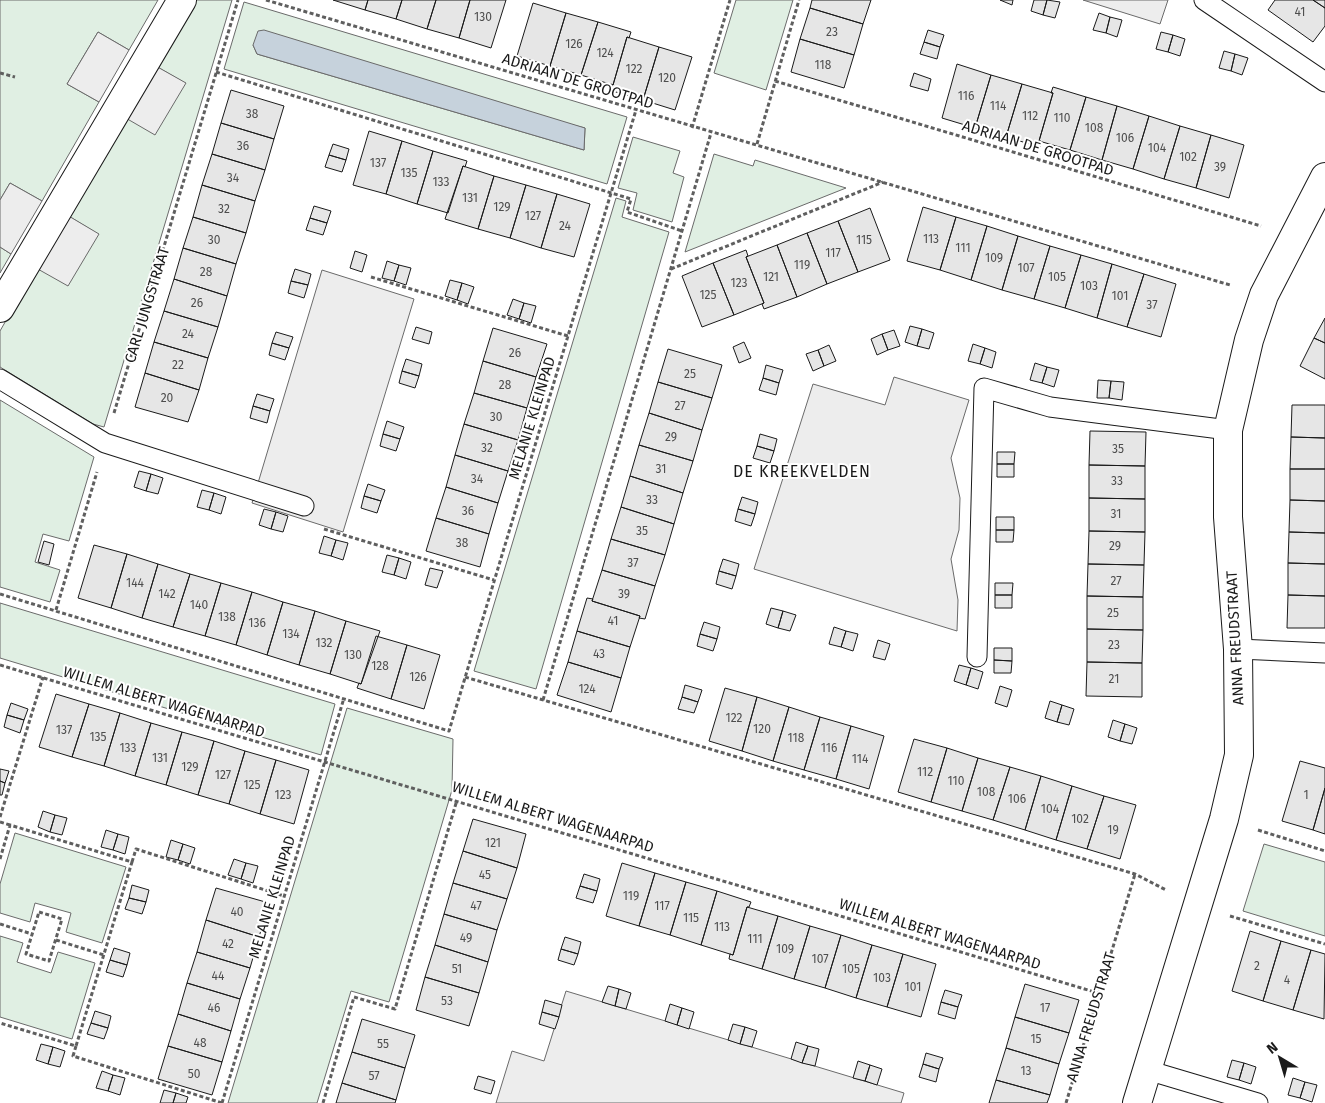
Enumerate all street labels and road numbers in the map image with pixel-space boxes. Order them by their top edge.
street label: ADRIAAN DE GROOTPAD [500,49,656,113]
street label: ADRIAAN DE GROOTPAD [960,116,1116,180]
street label: CARL JUNGSTRAAT [121,244,173,365]
street label: MELANIE KLEINPAD [505,354,559,482]
street label: ANNA FREUDSTRAAT [1222,570,1248,706]
street label: WILLEM ALBERT WAGENAARPAD [61,663,267,741]
street label: WILLEM ALBERT WAGENAARPAD [450,778,656,856]
street label: MELANIE KLEINPAD [245,833,299,961]
street label: WILLEM ALBERT WAGENAARPAD [837,895,1043,973]
street label: ANNA FREUDSTRAAT [1063,950,1119,1084]

